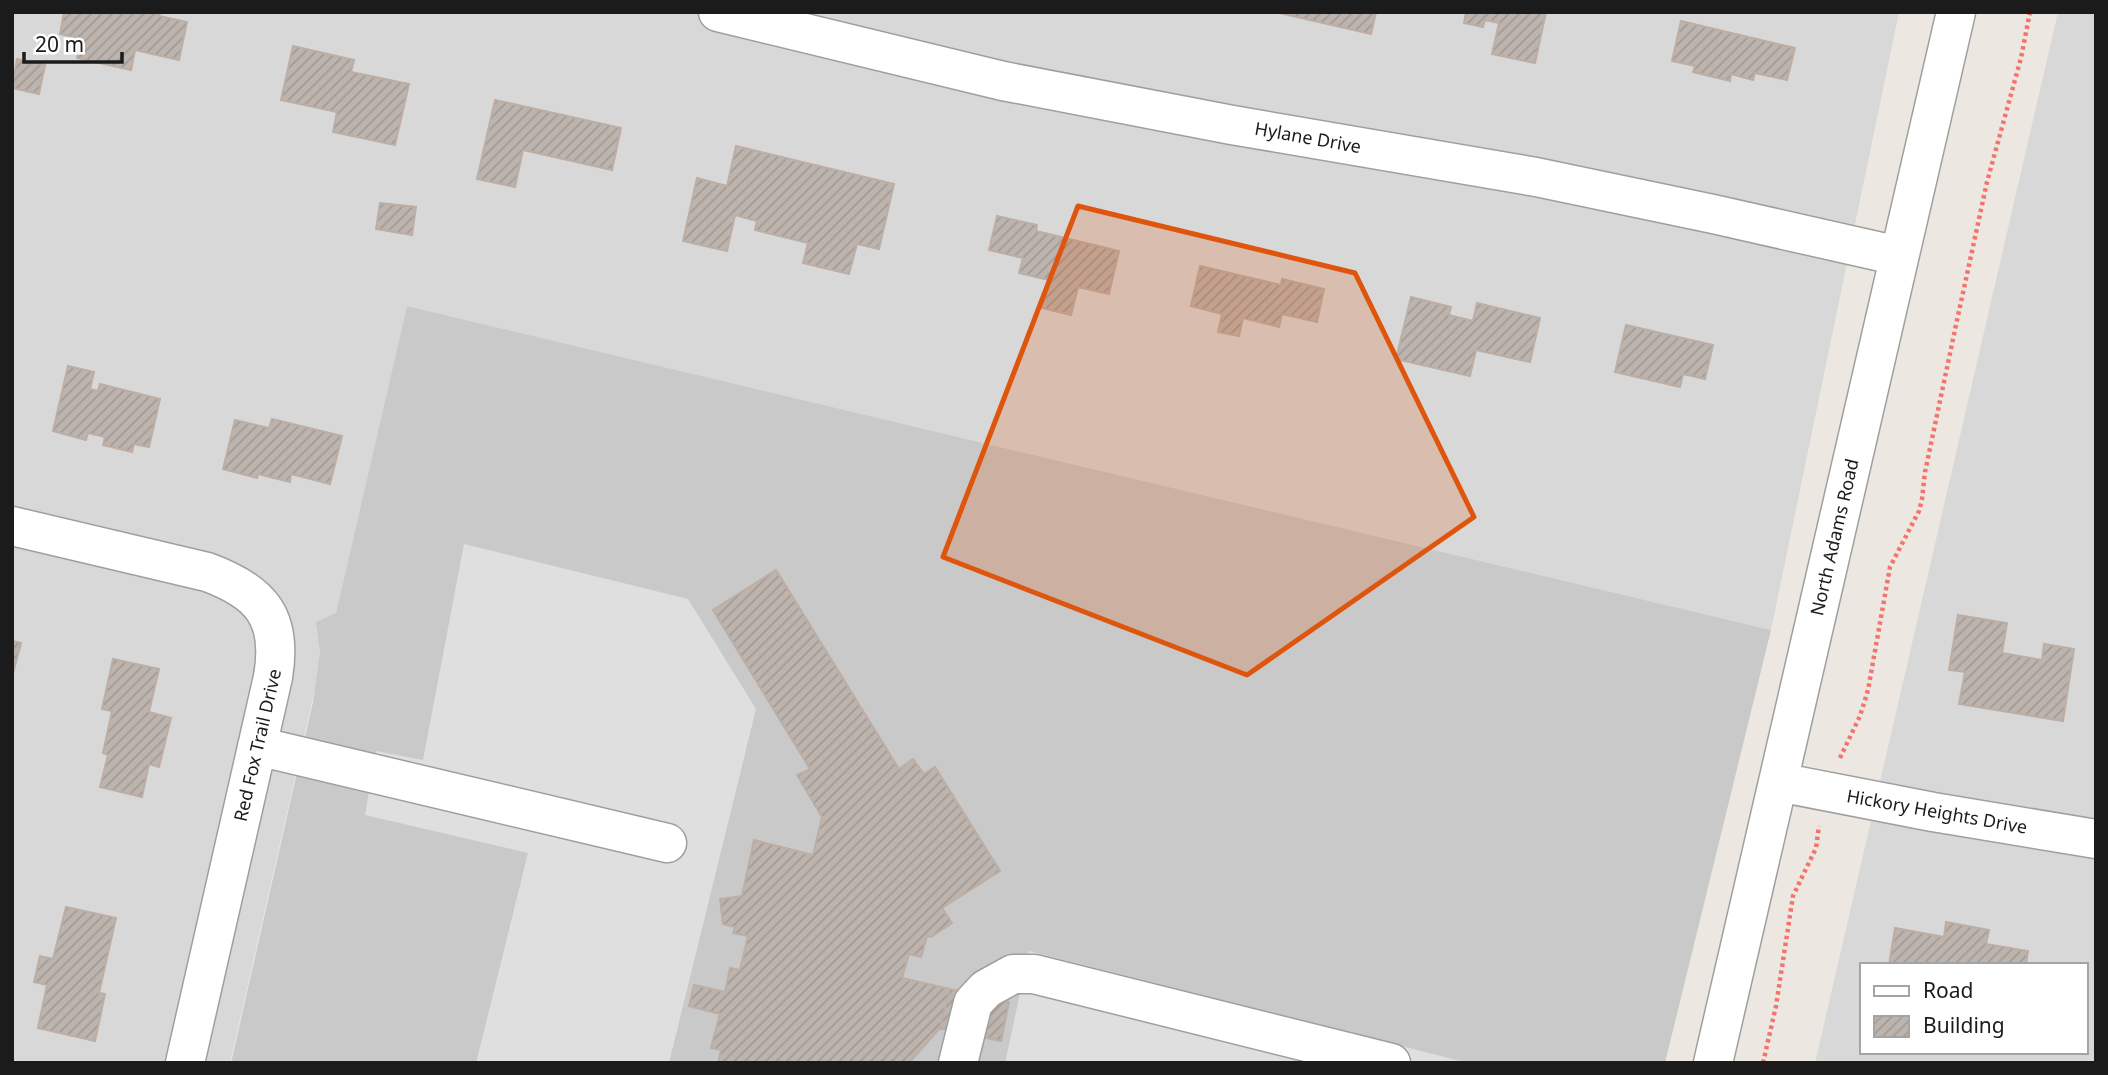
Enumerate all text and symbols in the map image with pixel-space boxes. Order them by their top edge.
scale bar [24,21,122,65]
text: 20 m [35,30,84,58]
street label: Hylane Drive [1253,116,1363,158]
street label: North Adams Road [1804,456,1864,618]
street label: Red Fox Trail Drive [228,666,286,824]
street label: Hickory Heights Drive [1845,783,2029,839]
legend [1860,963,2087,1054]
text: Road [1923,976,1973,1004]
text: Building [1923,1011,2005,1039]

